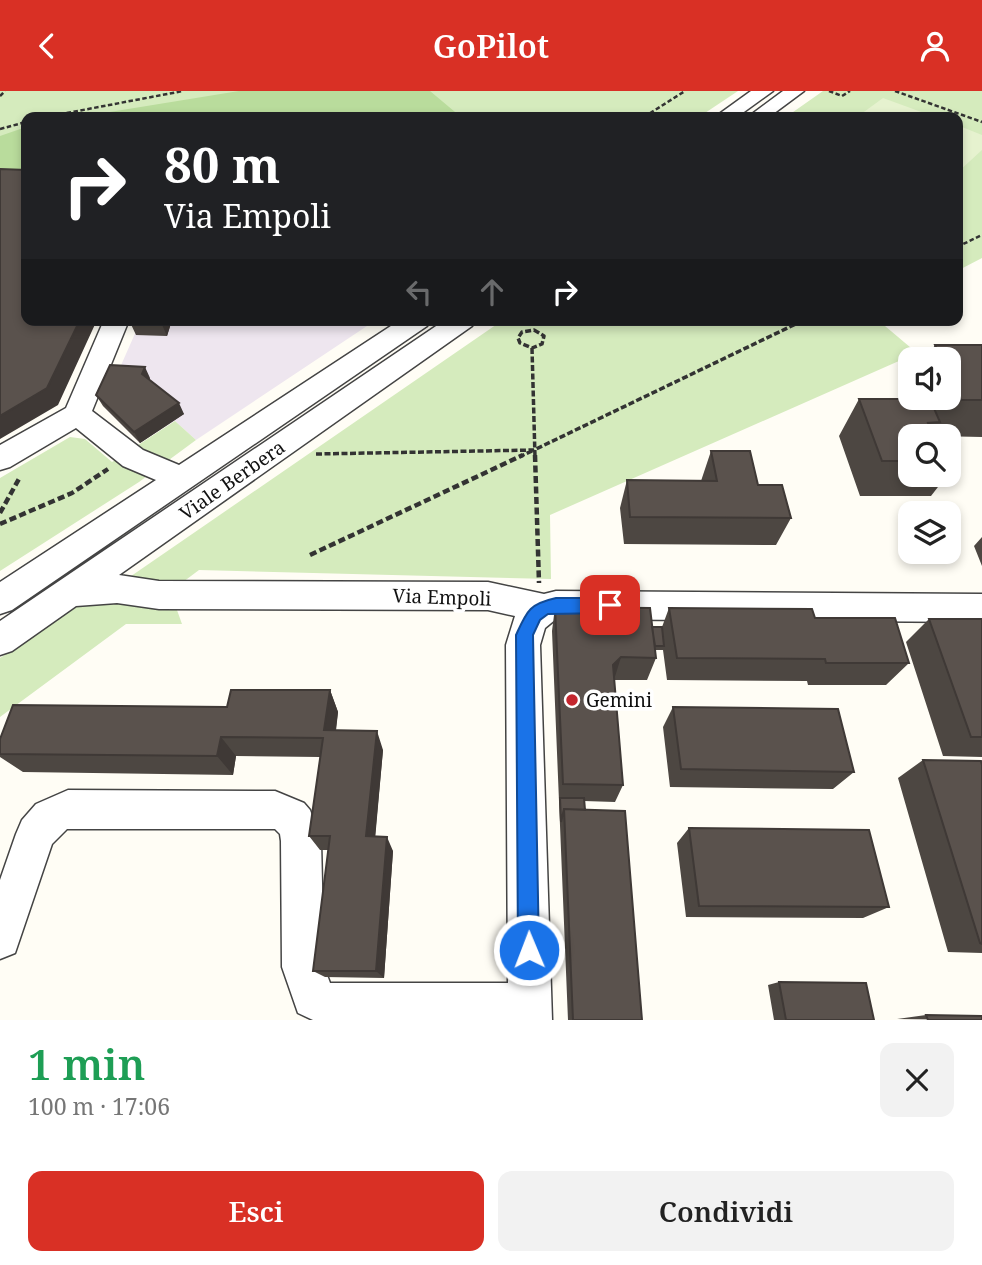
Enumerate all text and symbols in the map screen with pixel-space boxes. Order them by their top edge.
text: GoPilot [433,24,549,67]
icon: back [28,27,66,65]
icon: person [916,27,954,65]
text: 80 m [164,131,280,197]
icon: right [49,140,140,231]
text: Via Empoli [164,194,331,237]
icon: left [400,273,438,311]
icon: ahead [473,273,511,311]
icon: right [546,273,584,311]
map controls [898,347,961,564]
button: sound [898,347,961,410]
button: search [898,424,961,487]
street label: Viale Berbera [174,434,290,526]
button: layers [898,501,961,564]
pin [580,575,640,635]
street label: Via Empoli [392,582,492,612]
icon: arrive [591,586,629,624]
place label: Gemini [586,687,652,713]
marker: Gemini [564,692,580,708]
position arrow [492,913,566,987]
text: 1 min [28,1035,145,1092]
button: close [880,1043,954,1117]
text: 100 m · 17:06 [28,1090,170,1122]
button: Esci [28,1171,484,1251]
button: Condividi [498,1171,954,1251]

